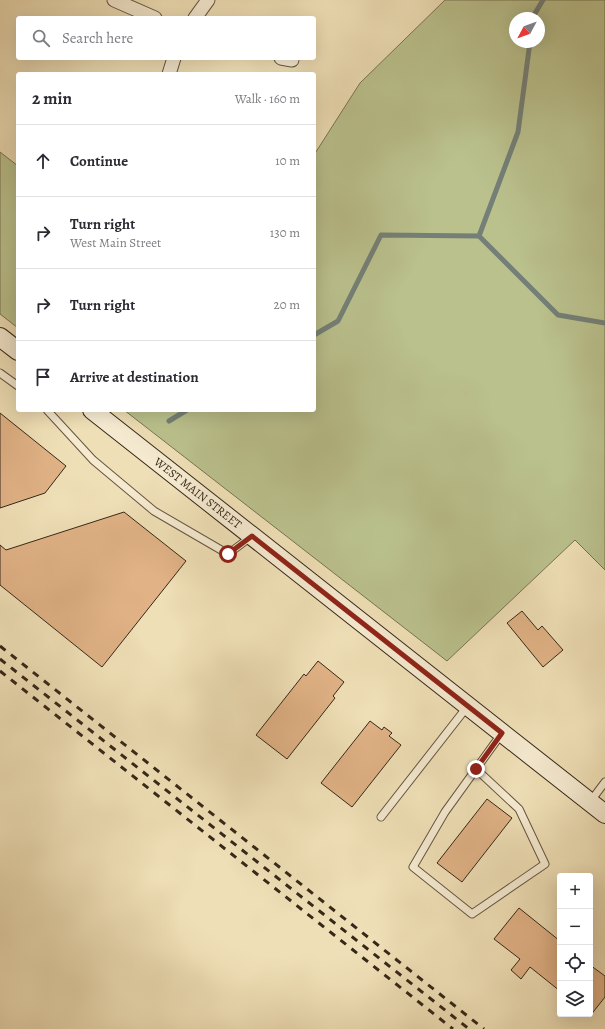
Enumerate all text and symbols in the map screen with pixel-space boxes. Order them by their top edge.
north arrow [509,12,545,48]
search box [16,16,316,60]
icon: search [30,27,52,49]
text: Search here [62,28,133,48]
text: 2 min [32,87,72,110]
text: Walk · 160 m [235,90,300,107]
icon: ahead [32,150,54,172]
text: Continue [70,151,128,171]
text: 10 m [275,152,300,169]
text: Turn right [70,214,135,234]
icon: right [32,222,54,244]
text: 130 m [270,224,300,241]
text: West Main Street [70,234,161,251]
icon: right [32,294,54,316]
text: Turn right [70,295,135,315]
text: 20 m [274,296,300,313]
icon: arrive [32,366,54,388]
text: Arrive at destination [70,367,199,387]
street label: WEST MAIN STREET [150,453,245,533]
route start [219,545,237,563]
route end [467,760,485,778]
map controls [557,873,593,1017]
button: + [557,873,593,909]
button: − [557,909,593,945]
button: locate [557,945,593,981]
button: layers [557,981,593,1017]

